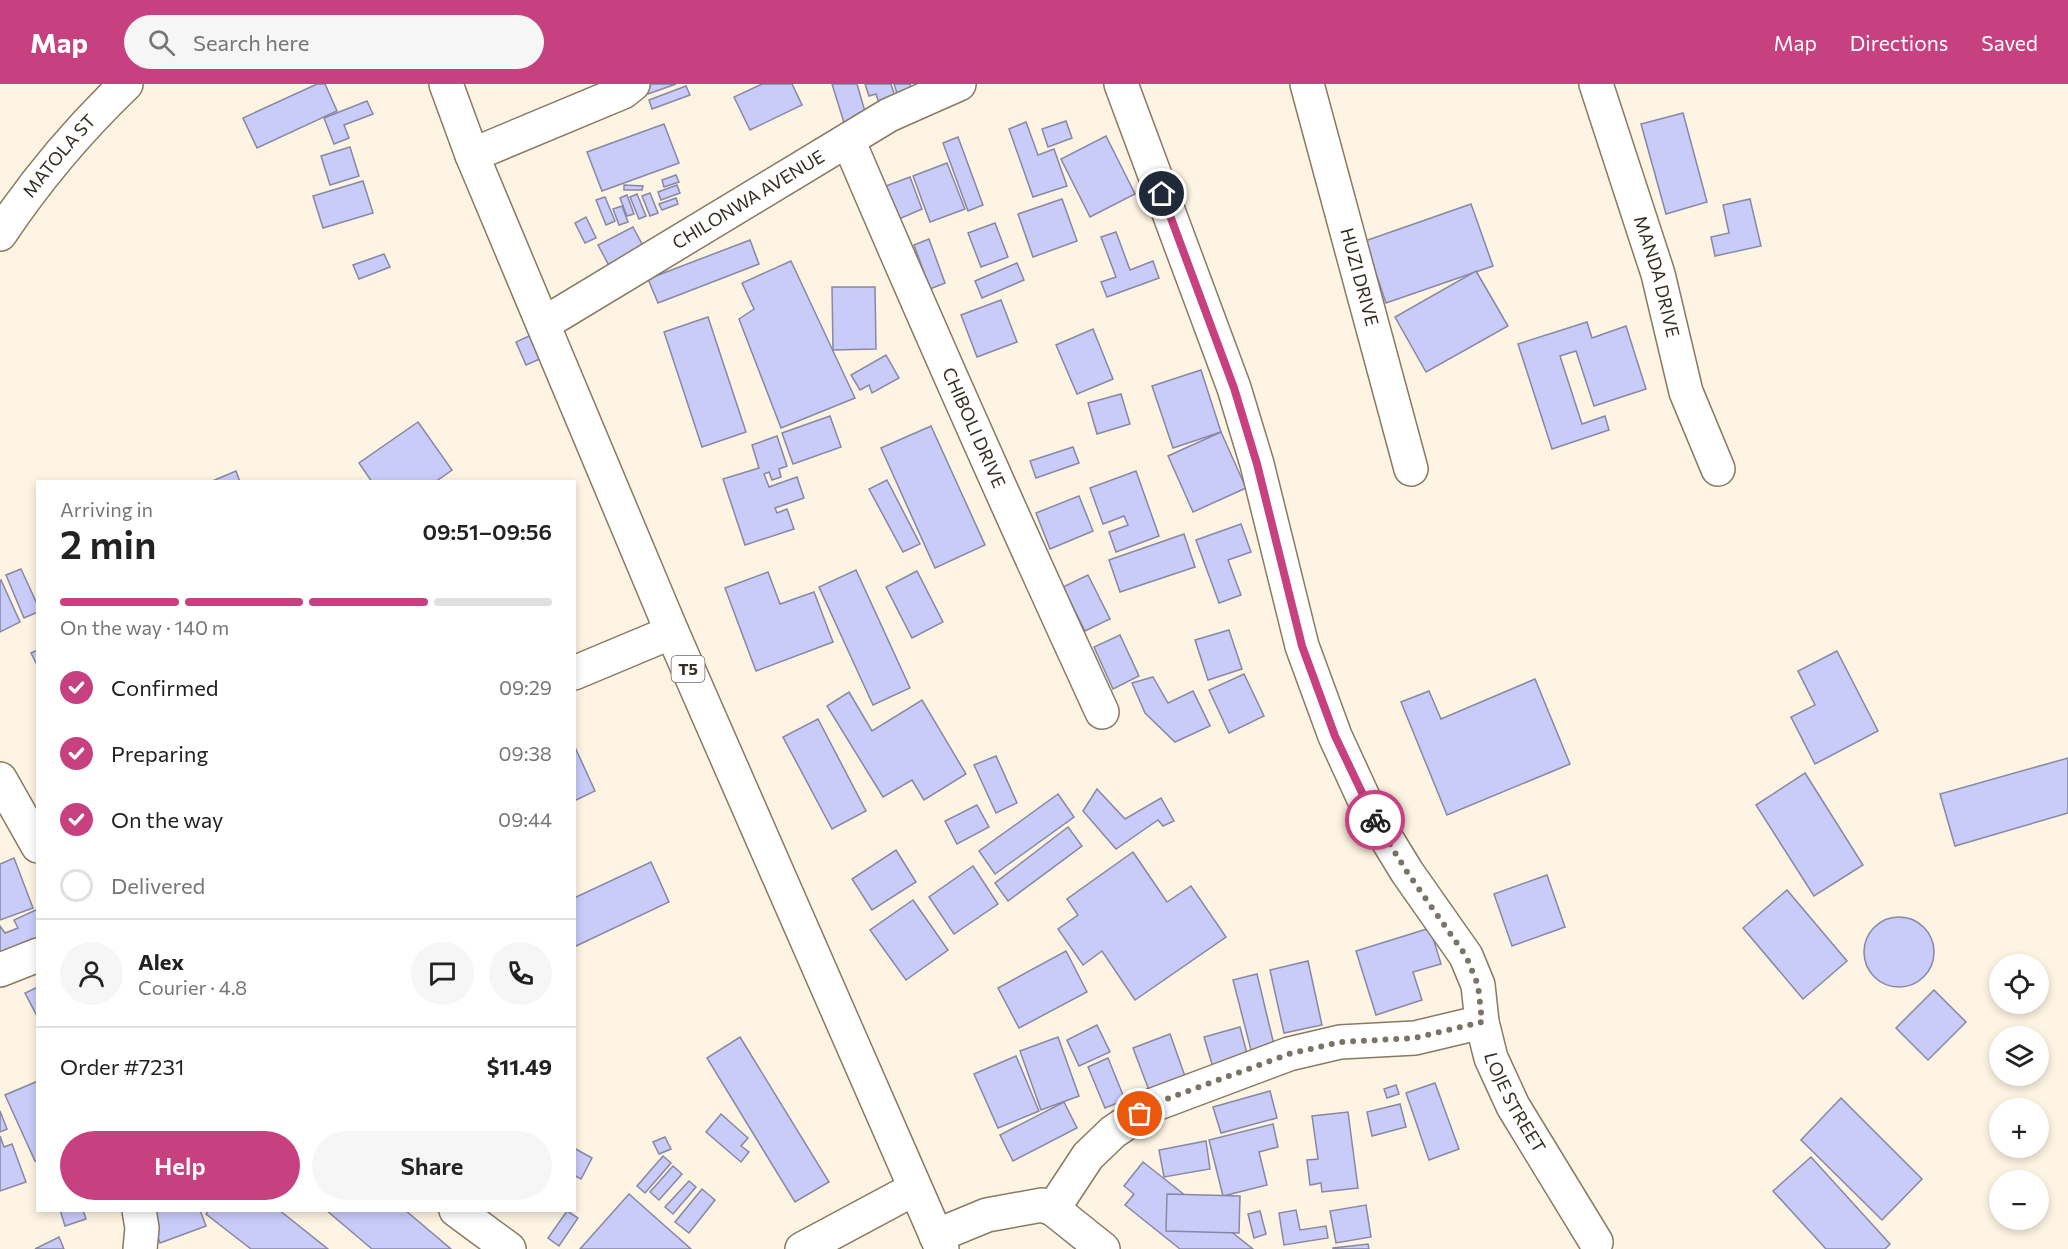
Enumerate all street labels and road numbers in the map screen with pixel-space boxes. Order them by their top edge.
street label: MATOLA ST [18,109,100,201]
street label: CHILONWA AVENUE [668,145,828,253]
street label: MANDA DRIVE [1630,213,1685,339]
street label: HUZI DRIVE [1336,225,1384,328]
street label: CHIBOLI DRIVE [938,364,1011,491]
road number: T5 [672,656,704,682]
street label: LOJE STREET [1480,1050,1551,1157]

